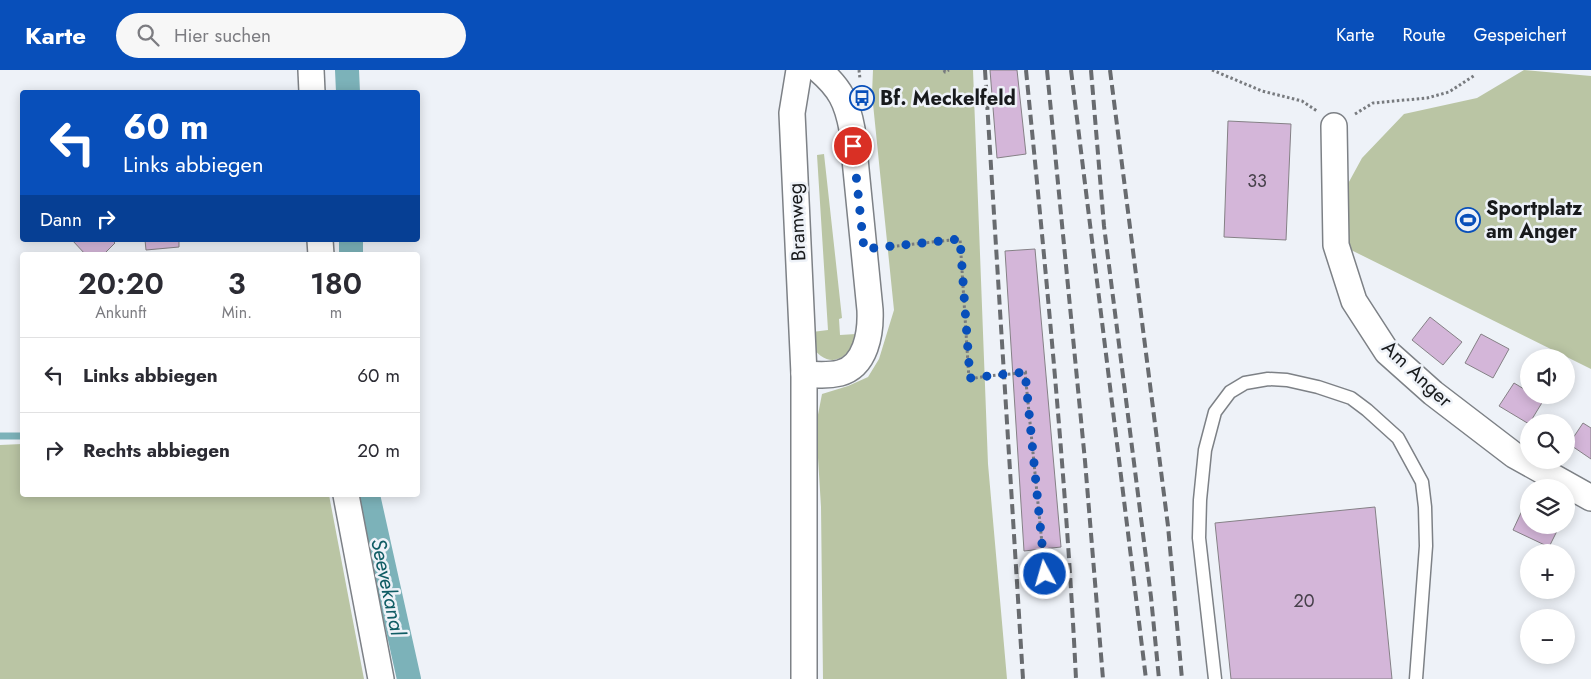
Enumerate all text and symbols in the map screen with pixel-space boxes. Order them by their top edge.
search box [116,13,466,58]
text: Karte [25,18,86,53]
icon: search [134,21,162,49]
text: Hier suchen [174,22,271,49]
text: Karte [1336,22,1375,48]
text: Route [1403,22,1445,48]
text: Gespeichert [1473,22,1566,48]
place label: Bf. Meckelfeld [880,84,1016,113]
bus stop icon: Bf. Meckelfeld [849,85,875,111]
text: 60 m [123,102,209,152]
icon: left [40,110,105,175]
pin [832,125,874,167]
icon: arrive [839,132,867,160]
text: Links abbiegen [123,148,263,180]
house number: 33 [1247,168,1267,194]
street label: Bramweg [780,182,814,262]
place label: Sportplatz am Anger [1486,194,1583,246]
icon: right [92,205,120,233]
text: Dann [40,206,82,233]
sports icon: Sportplatz am Anger [1455,207,1481,233]
text: 20:20 [78,262,164,305]
text: 3 [228,262,246,305]
text: 180 [310,262,362,305]
text: Ankunft [95,301,146,324]
text: Min. [222,301,252,324]
text: m [330,301,342,324]
street label: Am Anger [1375,334,1459,414]
map controls [1520,349,1575,664]
button: sound [1520,349,1575,404]
icon: left [40,361,68,389]
text: Links abbiegen [83,362,218,389]
text: 60 m [357,362,400,389]
button: search [1520,414,1575,469]
icon: right [40,436,68,464]
text: Rechts abbiegen [83,437,230,464]
text: 20 m [357,437,400,464]
button: layers [1520,479,1575,534]
water label: Seevekanal [363,536,413,640]
button: + [1520,544,1575,599]
position arrow [1018,547,1070,599]
house number: 20 [1293,588,1315,614]
button: − [1520,609,1575,664]

